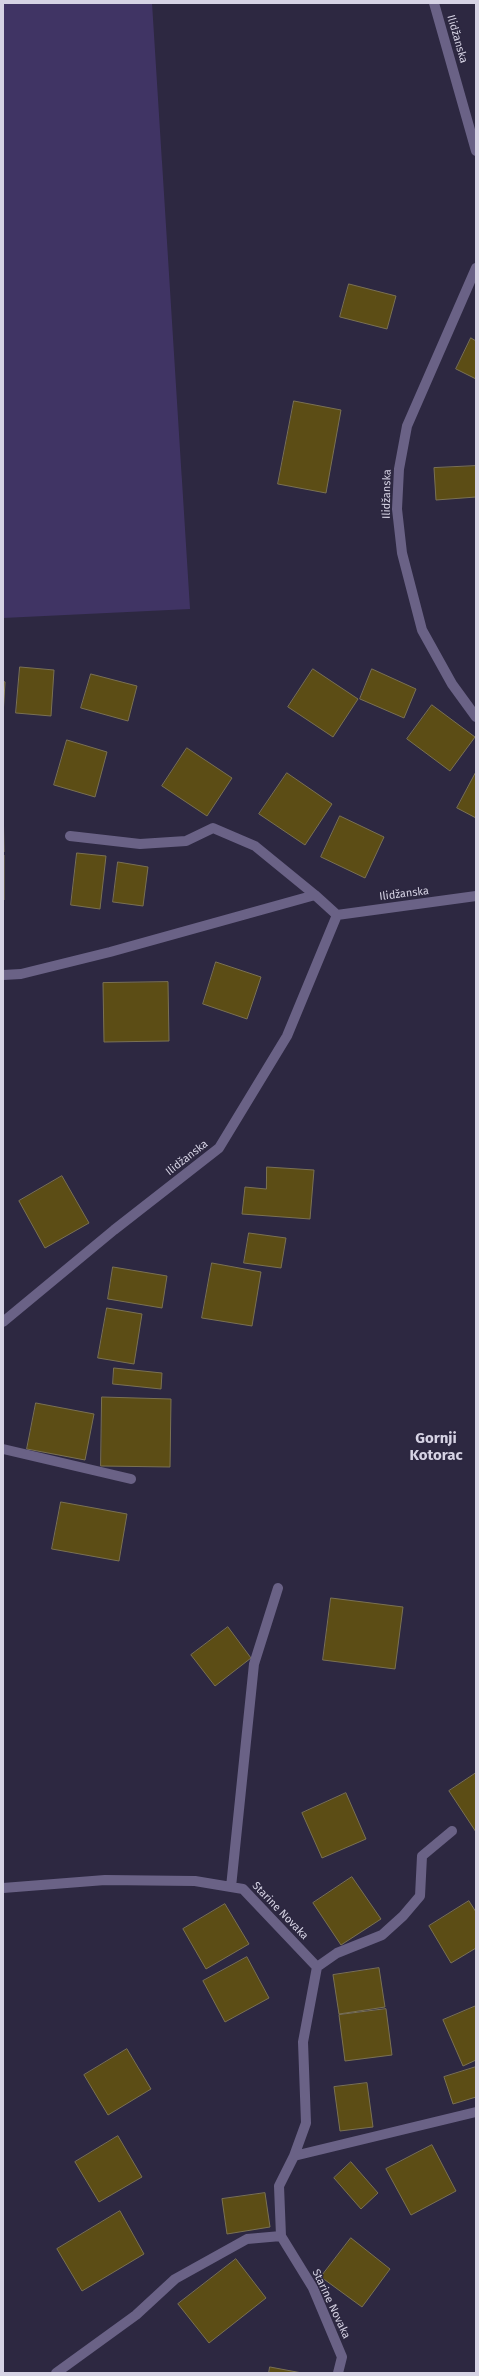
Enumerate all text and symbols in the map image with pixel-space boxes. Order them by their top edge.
street label: Ilidžanska [444,13,470,65]
street label: Ilidžanska [380,469,394,519]
street label: Ilidžanska [378,884,430,904]
street label: Ilidžanska [163,1137,211,1179]
district label: Gornji Kotorac [409,1430,463,1465]
street label: Starine Novaka [249,1879,311,1943]
street label: Starine Novaka [309,2267,353,2341]

